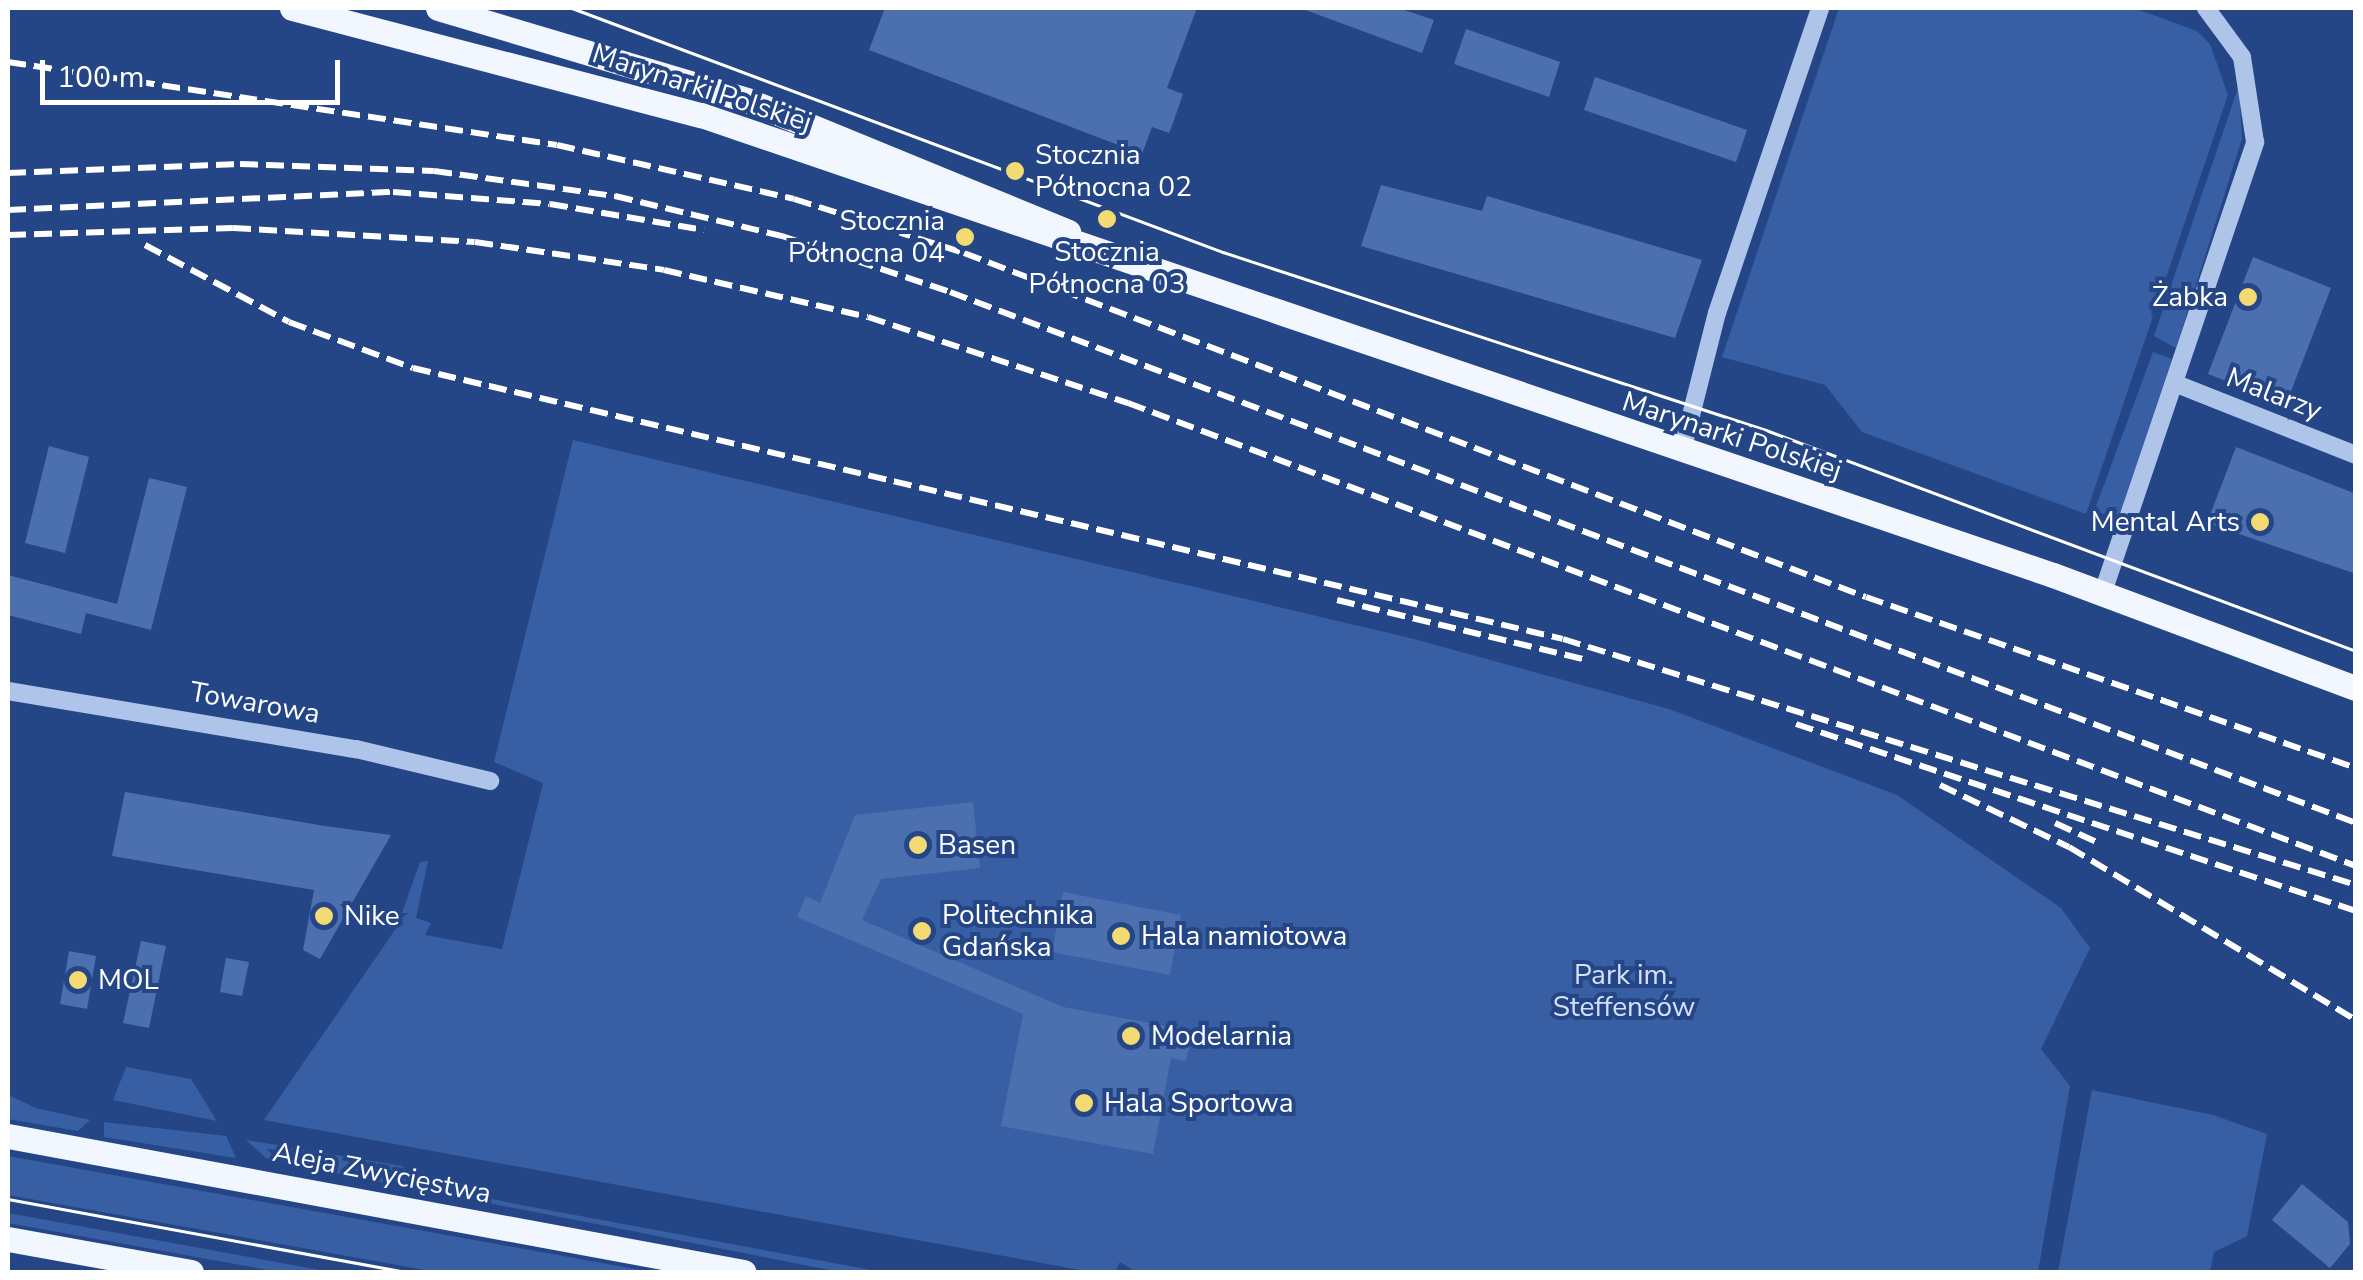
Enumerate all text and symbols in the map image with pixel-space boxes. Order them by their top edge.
street label: Marynarki Polskiej [588,37,816,139]
scale bar [45,40,345,102]
text: 100 m [57,57,144,98]
place label: Stocznia Północna 02 [1035,138,1192,204]
marker: Stocznia Północna 02 [1004,160,1026,182]
place label: Stocznia Północna 04 [788,204,945,270]
marker: Stocznia Północna 03 [1096,208,1118,230]
marker: Stocznia Północna 04 [954,226,976,248]
place label: Stocznia Północna 03 [1029,235,1185,301]
place label: Żabka [2152,280,2228,314]
marker: Żabka [2237,286,2259,308]
street label: Malarzy [2222,361,2326,427]
street label: Marynarki Polskiej [1618,385,1846,487]
place label: Mental Arts [2091,505,2240,539]
marker: Mental Arts [2249,511,2271,533]
street label: Towarowa [187,675,323,731]
place label: Basen [938,828,1016,862]
marker: Basen [907,834,929,856]
place label: Politechnika Gdańska [942,898,1094,964]
place label: Nike [344,899,400,933]
marker: Nike [313,905,335,927]
place label: Hala namiotowa [1141,919,1347,953]
marker: Politechnika Gdańska [911,920,933,942]
marker: Hala namiotowa [1110,925,1132,947]
park label: Park im. Steffensów [1553,958,1695,1024]
place label: MOL [98,963,159,997]
marker: MOL [67,969,89,991]
place label: Modelarnia [1151,1019,1292,1053]
marker: Modelarnia [1120,1025,1142,1047]
place label: Hala Sportowa [1104,1086,1293,1120]
marker: Hala Sportowa [1073,1092,1095,1114]
street label: Aleja Zwycięstwa [270,1135,494,1211]

